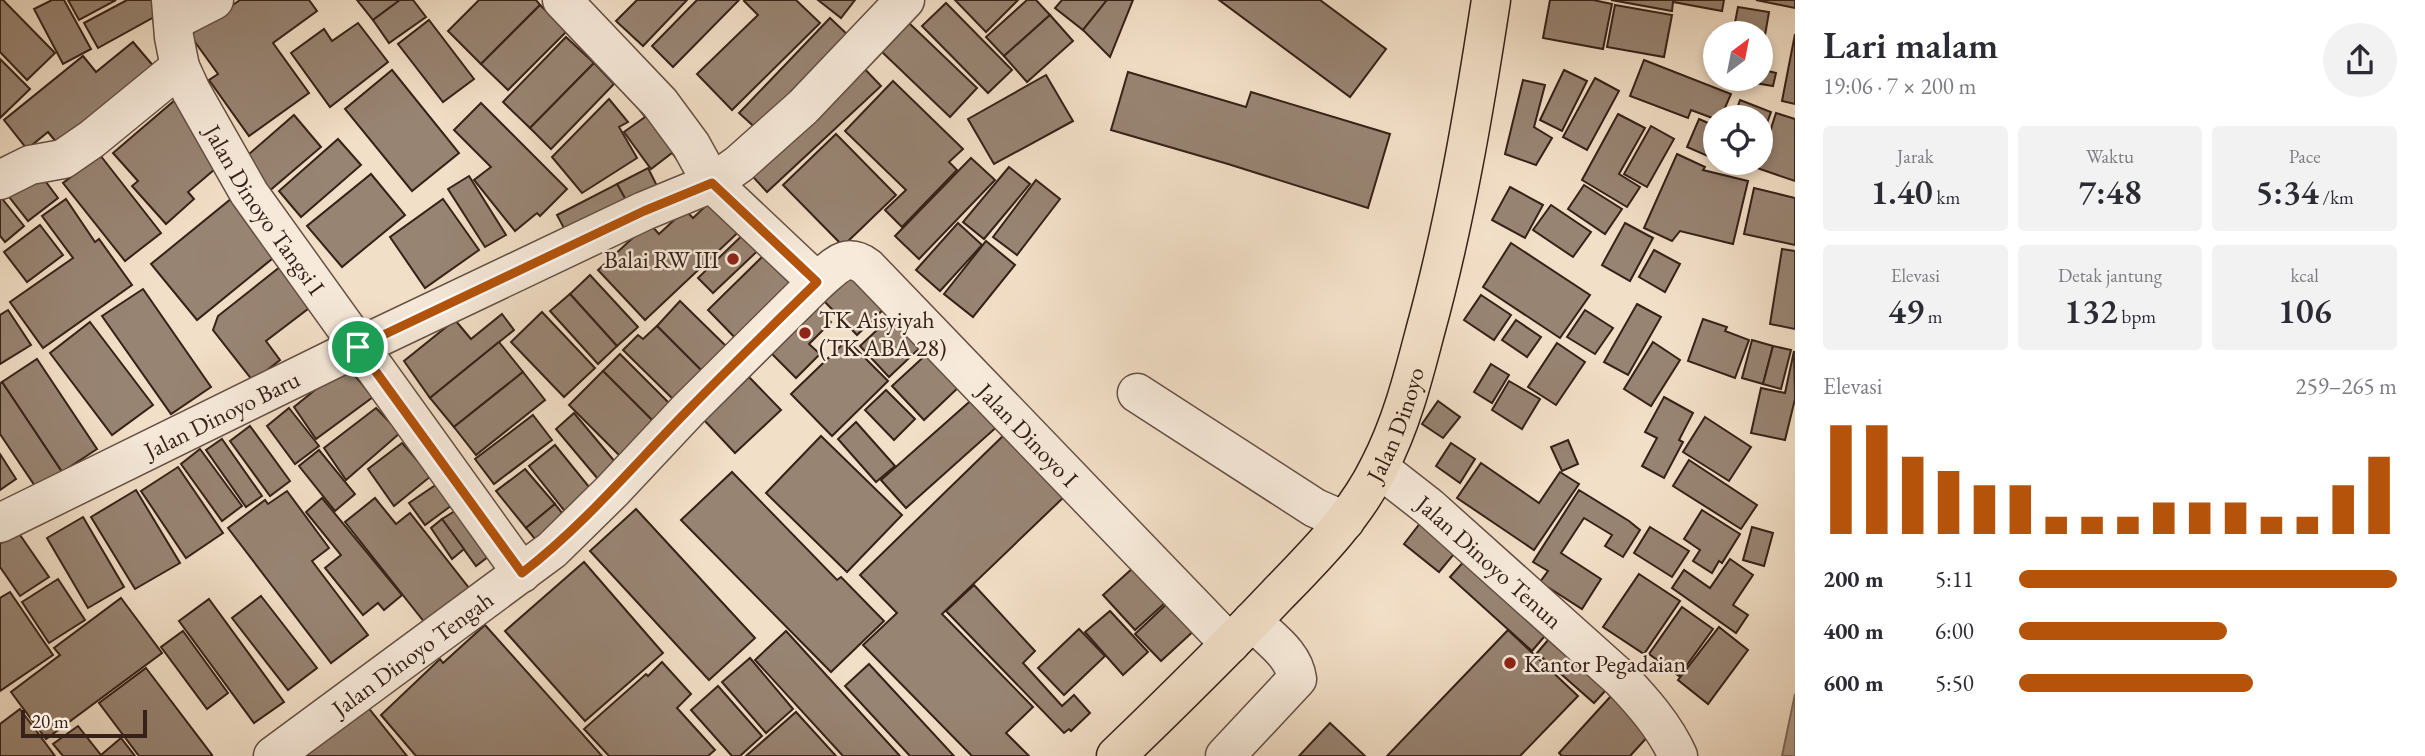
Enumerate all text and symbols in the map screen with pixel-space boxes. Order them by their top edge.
text: Lari malam [1823,20,1998,69]
north arrow [1703,21,1773,91]
map controls [1703,21,1773,175]
button: share [2323,23,2397,97]
text: 19:06 · 7 × 200 m [1823,71,1976,101]
button: locate [1703,105,1773,175]
street label: Jalan Dinoyo Tangsi I [197,117,333,301]
text: Jarak [1897,144,1934,169]
text: Waktu [2086,144,2134,169]
text: Pace [2289,144,2321,169]
text: 1.40 [1870,169,1933,214]
text: 7:48 [2078,169,2142,214]
text: 5:34 [2255,169,2319,214]
text: km [1933,185,1960,210]
text: /km [2319,185,2354,210]
place label: Balai RW III [604,244,719,275]
marker: Balai RW III [725,251,741,267]
text: Elevasi [1891,263,1940,288]
text: Detak jantung [2058,263,2162,288]
text: kcal [2290,263,2319,288]
text: 49 [1888,288,1924,333]
text: 132 [2064,288,2118,333]
text: 106 [2278,288,2332,333]
place label: TK Aisyiyah (TK ABA 28) [819,304,947,363]
text: m [1924,304,1943,329]
text: bpm [2118,304,2156,329]
pin [328,317,388,377]
marker: TK Aisyiyah (TK ABA 28) [797,325,813,341]
icon: arrive [339,328,377,366]
street label: Jalan Dinoyo Baru [137,363,305,466]
street label: Jalan Dinoyo [1358,363,1431,489]
text: Elevasi [1823,371,1882,401]
text: 259–265 m [2296,371,2397,401]
street label: Jalan Dinoyo I [969,374,1086,493]
street label: Jalan Dinoyo Tenun [1409,486,1570,635]
text: 200 m [1823,564,1884,594]
text: 5:11 [1935,564,1974,594]
street label: Jalan Dinoyo Tengah [324,583,499,724]
text: 400 m [1823,616,1884,646]
text: 6:00 [1935,616,1974,646]
place label: Kantor Pegadaian [1524,648,1686,679]
marker: Kantor Pegadaian [1502,655,1518,671]
text: 600 m [1823,668,1884,698]
text: 5:50 [1935,668,1974,698]
scale bar [21,707,147,739]
text: 20 m [32,709,69,734]

